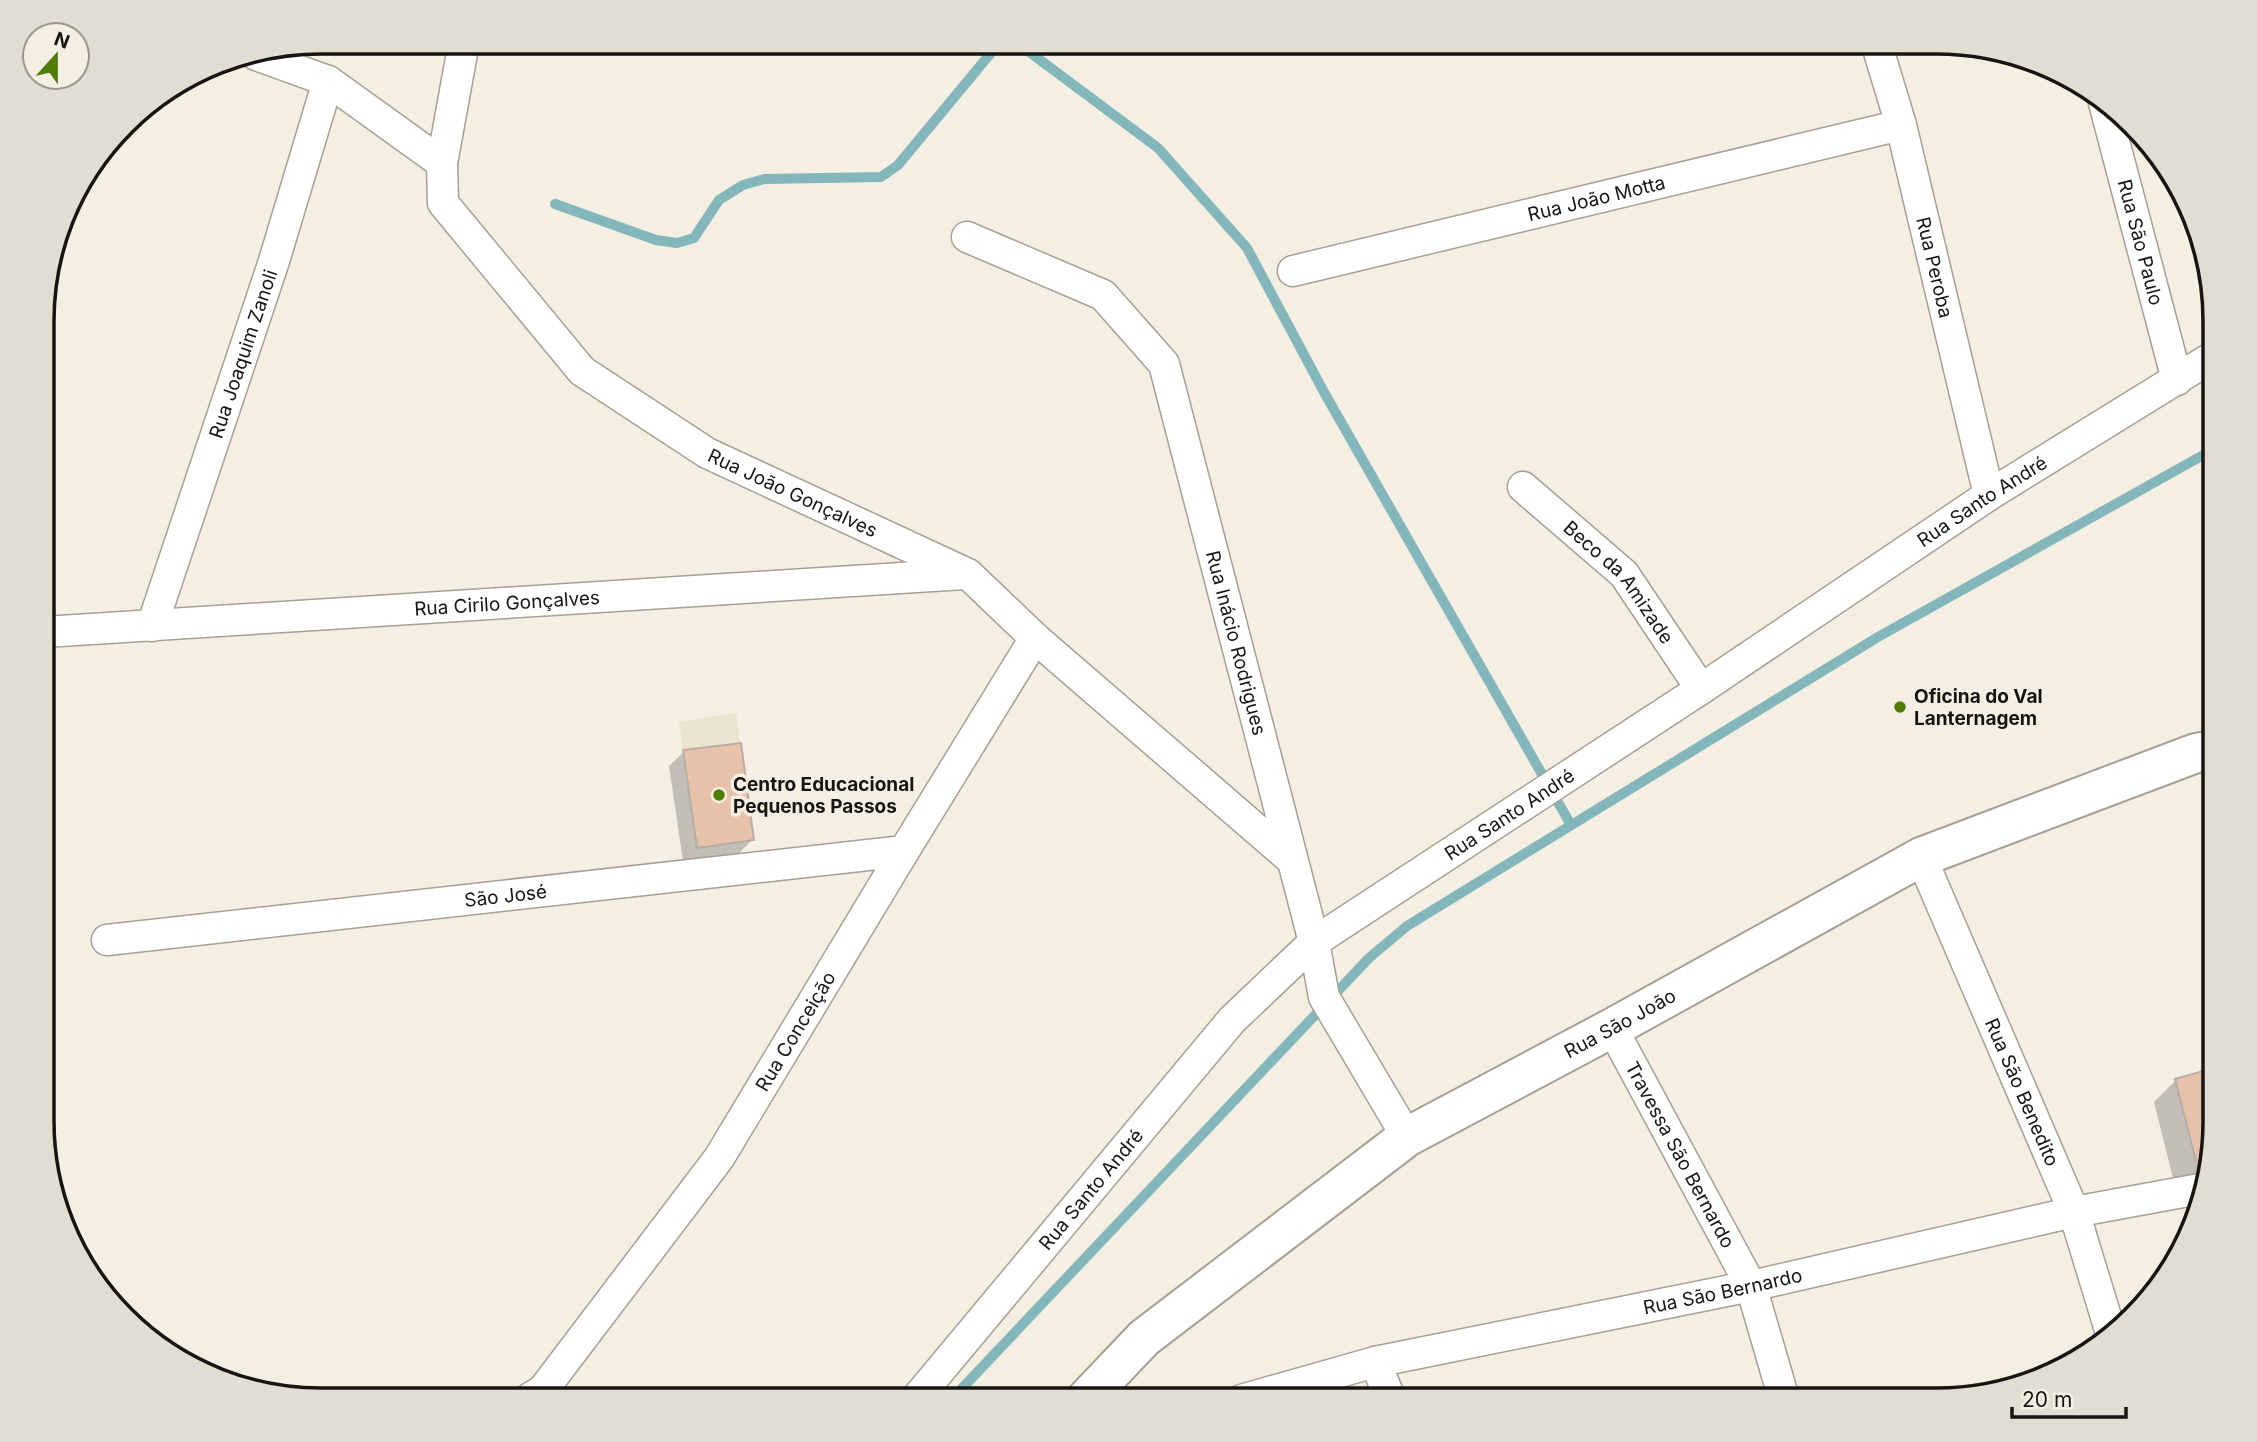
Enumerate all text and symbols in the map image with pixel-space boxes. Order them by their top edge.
north arrow [21,21,91,91]
text: N [51,27,73,54]
street label: Rua João Motta [1525,171,1668,226]
street label: Rua São Paulo [2113,177,2168,308]
street label: Rua Peroba [1911,215,1958,320]
street label: Rua Joaquim Zanoli [205,267,282,441]
street label: Rua João Gonçalves [704,444,881,542]
street label: Rua Santo André [1913,451,2051,552]
street label: Beco da Amizade [1559,516,1678,648]
street label: Rua Inácio Rodrigues [1201,548,1271,738]
street label: Rua Cirilo Gonçalves [414,586,601,621]
place label: Oficina do Val Lanternagem [1914,685,2043,730]
marker: Oficina do Val Lanternagem [1892,699,1908,715]
street label: Rua Santo André [1440,764,1579,865]
place label: Centro Educacional Pequenos Passos [733,773,914,818]
marker: Centro Educacional Pequenos Passos [711,787,727,803]
street label: São José [463,880,548,912]
street label: Rua Conceição [751,968,841,1096]
street label: Rua São João [1560,984,1680,1063]
street label: Rua São Benedito [1980,1015,2064,1170]
street label: Travessa São Bernardo [1620,1058,1739,1252]
street label: Rua Santo André [1034,1125,1148,1255]
street label: Rua São Bernardo [1641,1264,1804,1320]
scale bar [2012,1376,2126,1420]
text: 20 m [2022,1387,2072,1412]

